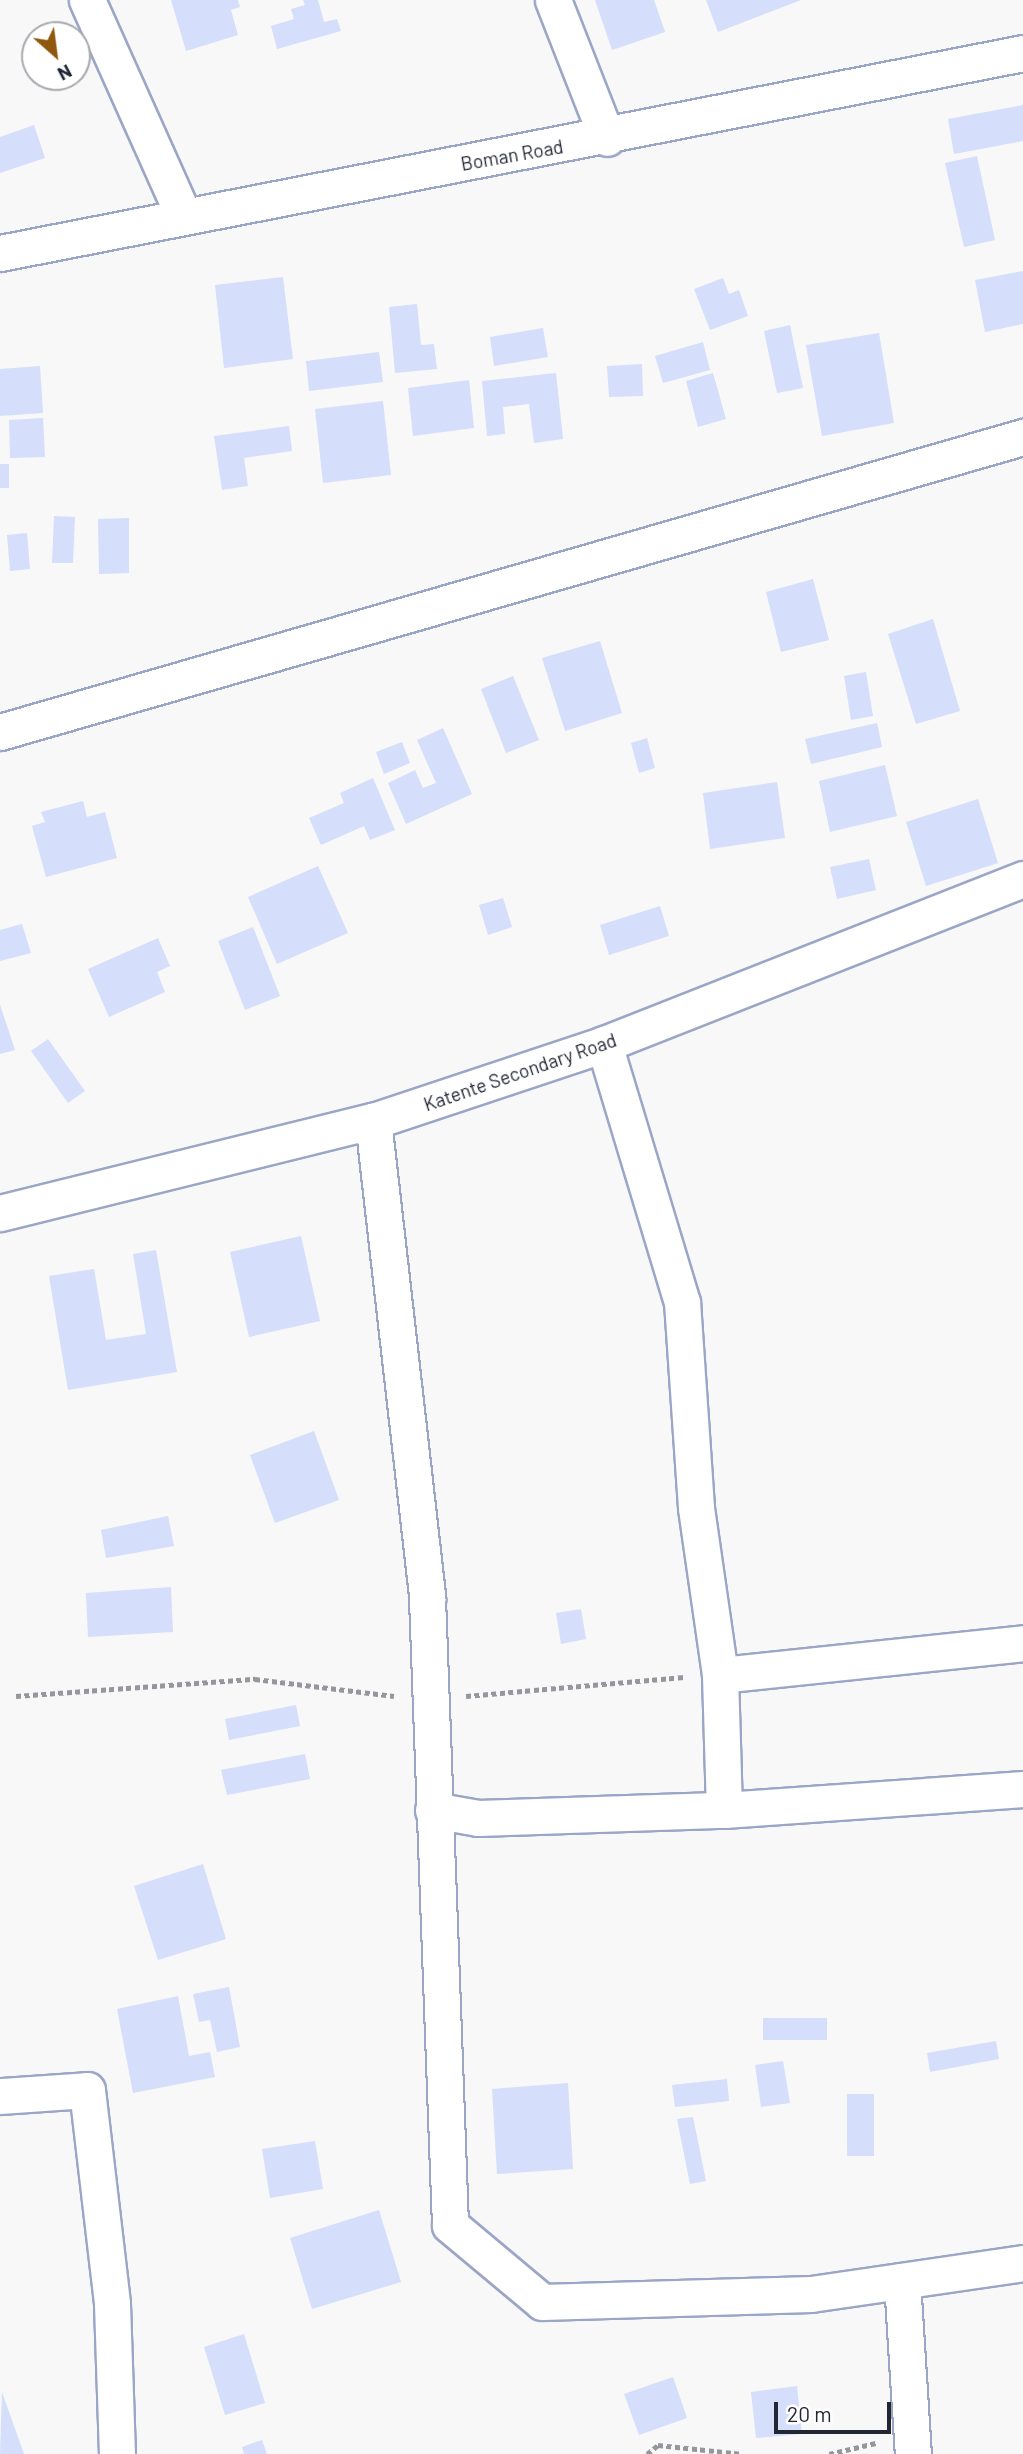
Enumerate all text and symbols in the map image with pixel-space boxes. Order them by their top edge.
north arrow [21,21,91,91]
text: N [54,60,76,86]
street label: Boman Road [459,135,565,175]
street label: Katente Secondary Road [421,1028,619,1116]
scale bar [778,2388,895,2432]
text: 20 m [787,2401,832,2426]

